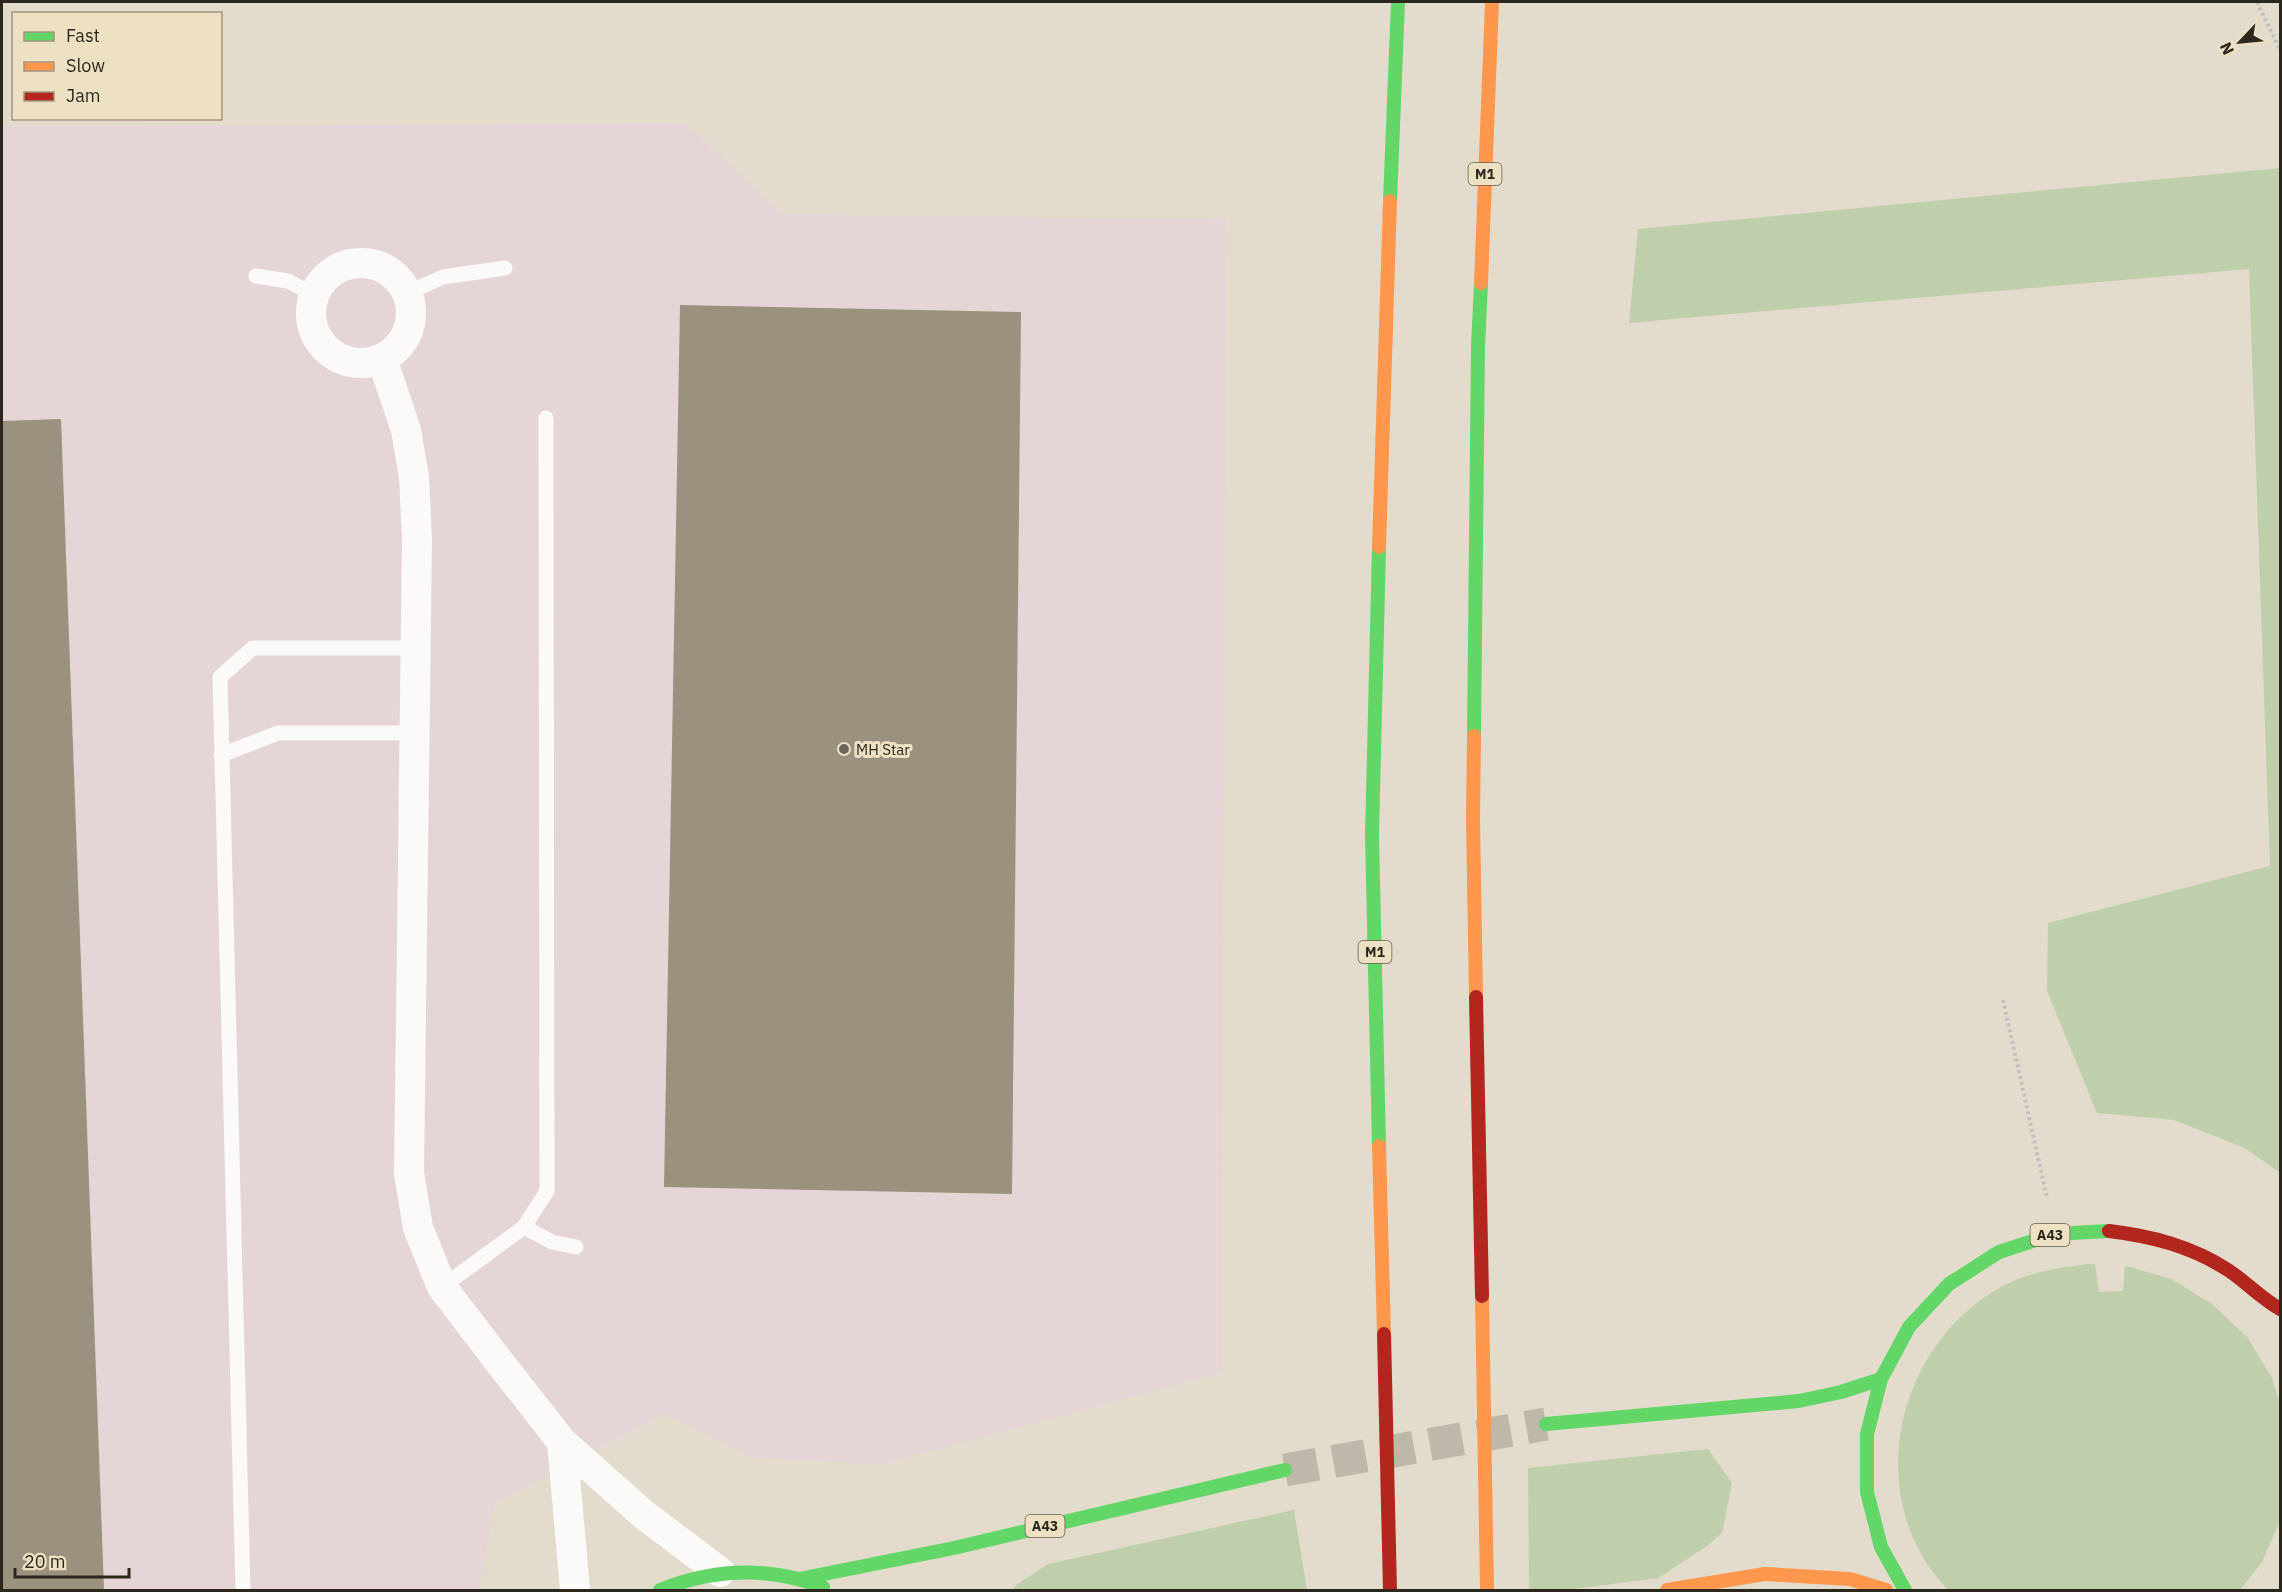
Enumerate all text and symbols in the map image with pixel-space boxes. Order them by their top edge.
legend [12,12,222,120]
north arrow [2210,12,2270,72]
text: Fast [66,24,100,47]
text: N [2215,39,2238,58]
text: Slow [66,54,105,77]
text: Jam [66,84,101,107]
road number: M1 [1468,163,1502,185]
place label: MH Star [856,740,910,759]
marker: MH Star [837,742,851,756]
road number: M1 [1358,941,1392,963]
road number: A43 [2030,1224,2070,1246]
road number: A43 [1026,1515,1064,1537]
scale bar [15,1541,129,1579]
text: 20 m [24,1550,66,1573]

